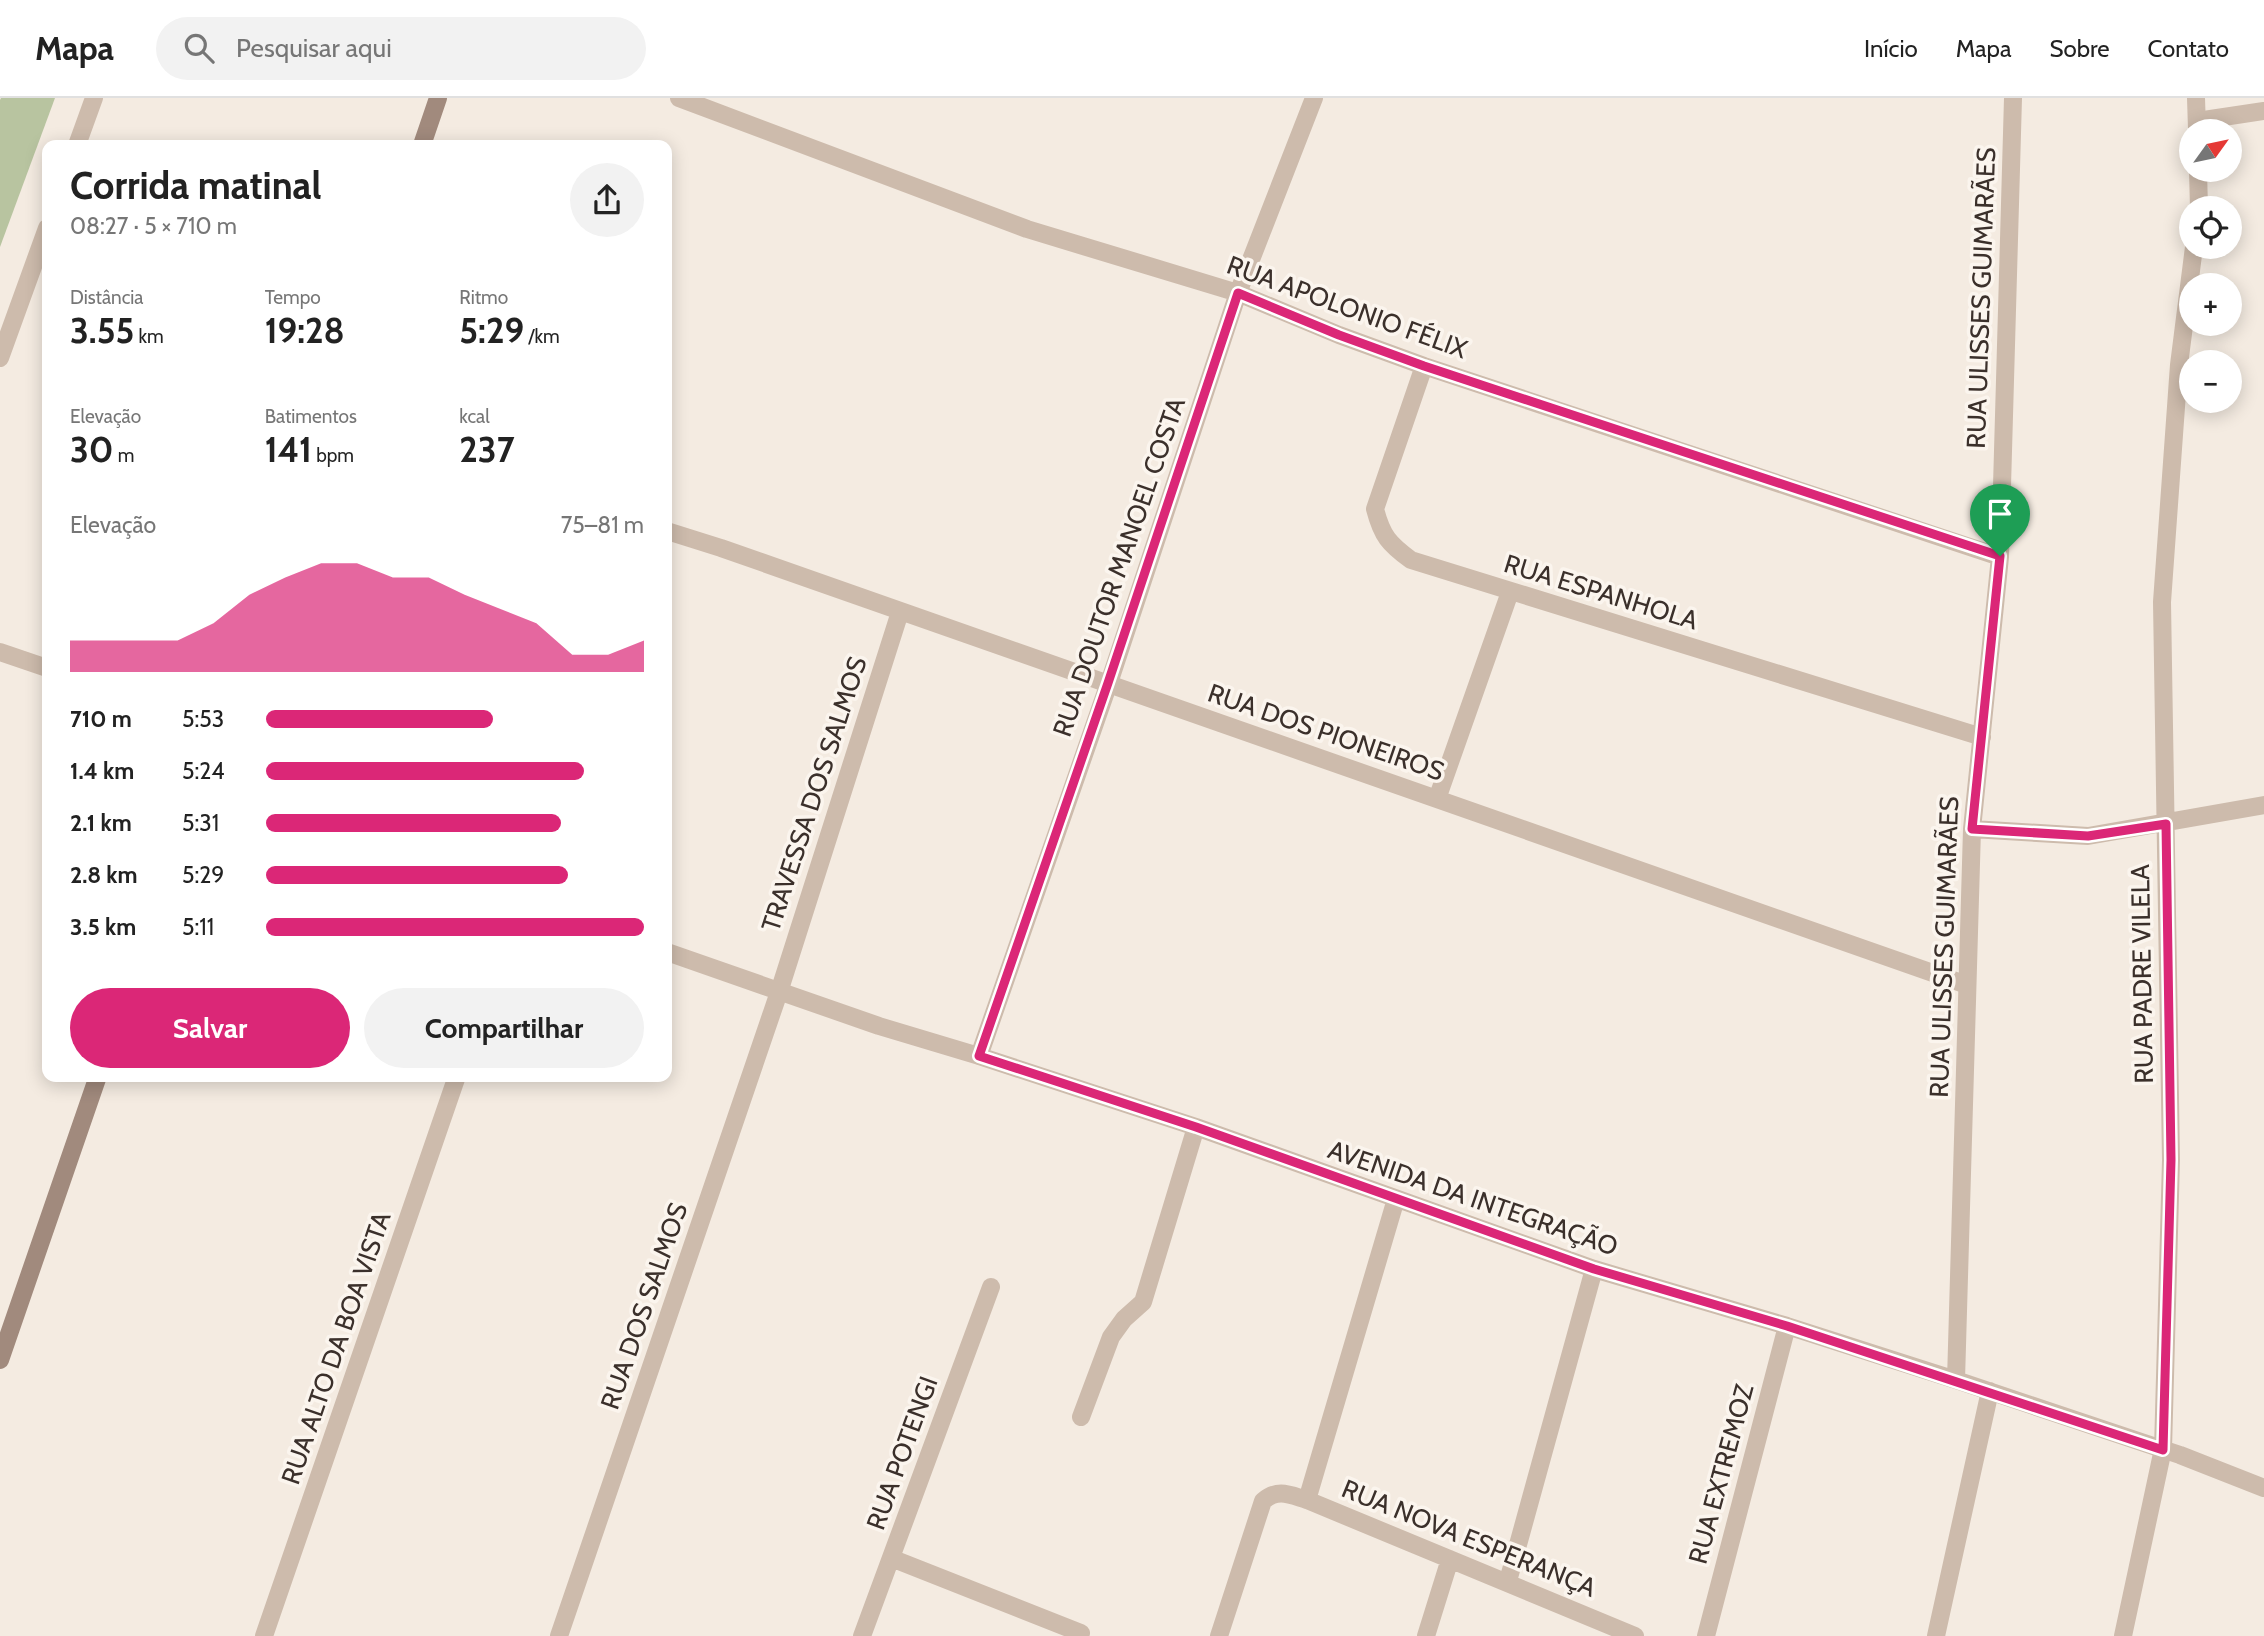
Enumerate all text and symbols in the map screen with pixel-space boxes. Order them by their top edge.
search box [156,17,646,80]
text: Mapa [35,28,114,68]
icon: search [180,29,218,67]
text: Pesquisar aqui [236,32,392,64]
text: Início [1864,34,1918,63]
text: Mapa [1956,34,2011,63]
text: Sobre [2049,34,2110,63]
text: Contato [2148,34,2229,63]
north arrow [2179,119,2242,182]
map controls [2179,119,2242,413]
street label: RUA ULISSES GUIMARÃES [1960,147,2002,449]
text: Corrida matinal [70,162,322,209]
button: share [570,163,644,237]
button: locate [2179,196,2242,259]
text: 08:27 · 5 × 710 m [70,212,237,240]
street label: RUA APOLONIO FÉLIX [1223,249,1472,366]
button: + [2179,273,2242,336]
text: Distância [70,286,144,309]
text: Tempo [265,286,321,309]
text: Ritmo [459,286,508,309]
text: 3.55 [70,309,134,352]
text: 19:28 [265,309,345,352]
text: 5:29 [459,309,524,352]
text: km [134,325,164,348]
text: /km [524,325,560,348]
button: − [2179,350,2242,413]
street label: RUA DOUTOR MANOEL COSTA [1046,393,1192,741]
text: Elevação [70,405,141,428]
text: Batimentos [265,405,357,428]
text: kcal [459,405,490,428]
text: 30 [70,428,114,471]
text: 141 [265,428,312,471]
text: 237 [459,428,515,471]
text: m [114,444,135,467]
text: bpm [312,444,354,467]
pin [1970,484,2030,556]
icon: arrive [1981,495,2019,533]
text: Elevação [70,511,156,539]
text: 75–81 m [561,511,644,539]
street label: RUA ESPANHOLA [1500,547,1702,637]
street label: TRAVESSA DOS SALMOS [754,653,874,935]
street label: RUA DOS PIONEIROS [1204,677,1448,787]
text: 710 m [70,705,132,733]
text: 5:53 [182,705,224,733]
text: 1.4 km [70,757,134,785]
text: 5:24 [182,757,225,785]
street label: RUA ULISSES GUIMARÃES [1923,796,1965,1098]
text: 2.1 km [70,809,132,837]
text: 5:31 [182,809,219,837]
text: 2.8 km [70,861,137,889]
text: 5:29 [182,861,224,889]
street label: RUA PADRE VILELA [2124,864,2160,1084]
text: 3.5 km [70,913,136,941]
text: 5:11 [182,913,214,941]
button: Salvar [70,988,350,1068]
button: Compartilhar [364,988,644,1068]
street label: AVENIDA DA INTEGRAÇÃO [1324,1133,1622,1263]
street label: RUA DOS SALMOS [594,1199,694,1413]
street label: RUA ALTO DA BOA VISTA [274,1208,398,1488]
street label: RUA POTENGI [859,1372,945,1534]
street label: RUA EXTREMOZ [1682,1380,1761,1567]
street label: RUA NOVA ESPERANÇA [1337,1472,1601,1604]

